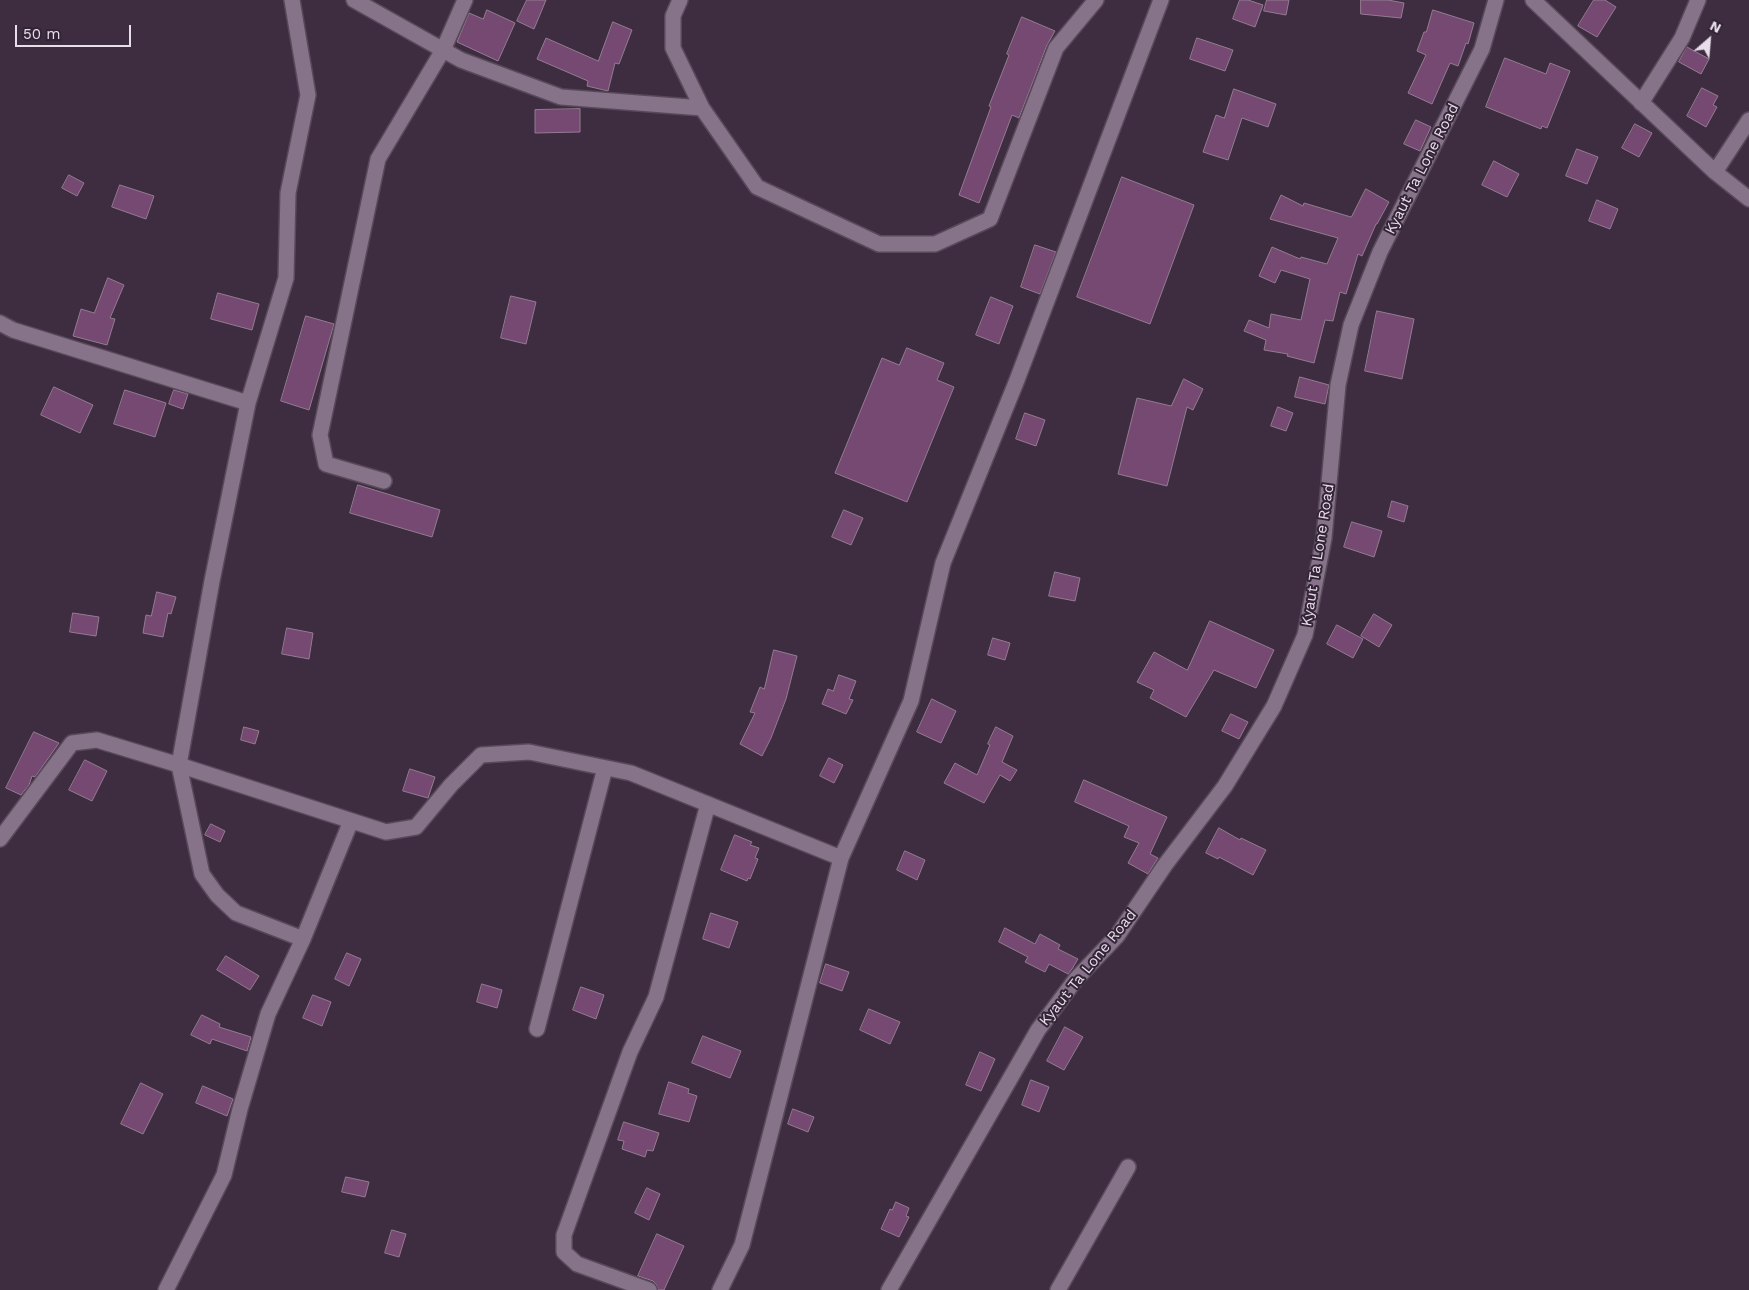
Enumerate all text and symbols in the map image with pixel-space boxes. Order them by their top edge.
scale bar [18,15,134,47]
north arrow [1684,15,1734,65]
text: N [1708,17,1724,36]
text: 50 m [23,25,60,43]
street label: Kyaut Ta Lone Road [1381,101,1463,237]
street label: Kyaut Ta Lone Road [1298,482,1338,628]
street label: Kyaut Ta Lone Road [1036,906,1140,1030]

